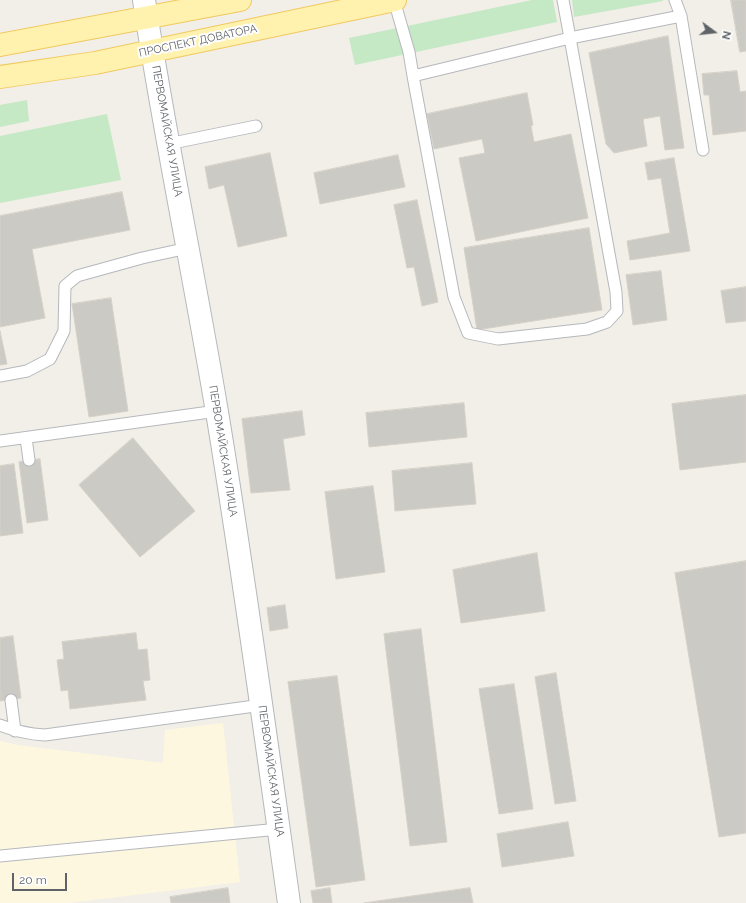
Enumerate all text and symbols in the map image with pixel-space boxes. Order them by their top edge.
north arrow [694,12,734,52]
street label: ПРОСПЕКТ ДОВАТОРА [138,22,258,60]
text: N [719,29,733,41]
street label: ПЕРВОМАЙСКАЯ УЛИЦА [149,64,185,198]
street label: ПЕРВОМАЙСКАЯ УЛИЦА [206,384,240,518]
street label: ПЕРВОМАЙСКАЯ УЛИЦА [255,704,287,838]
scale bar [14,865,69,891]
text: 20 m [19,873,47,887]

